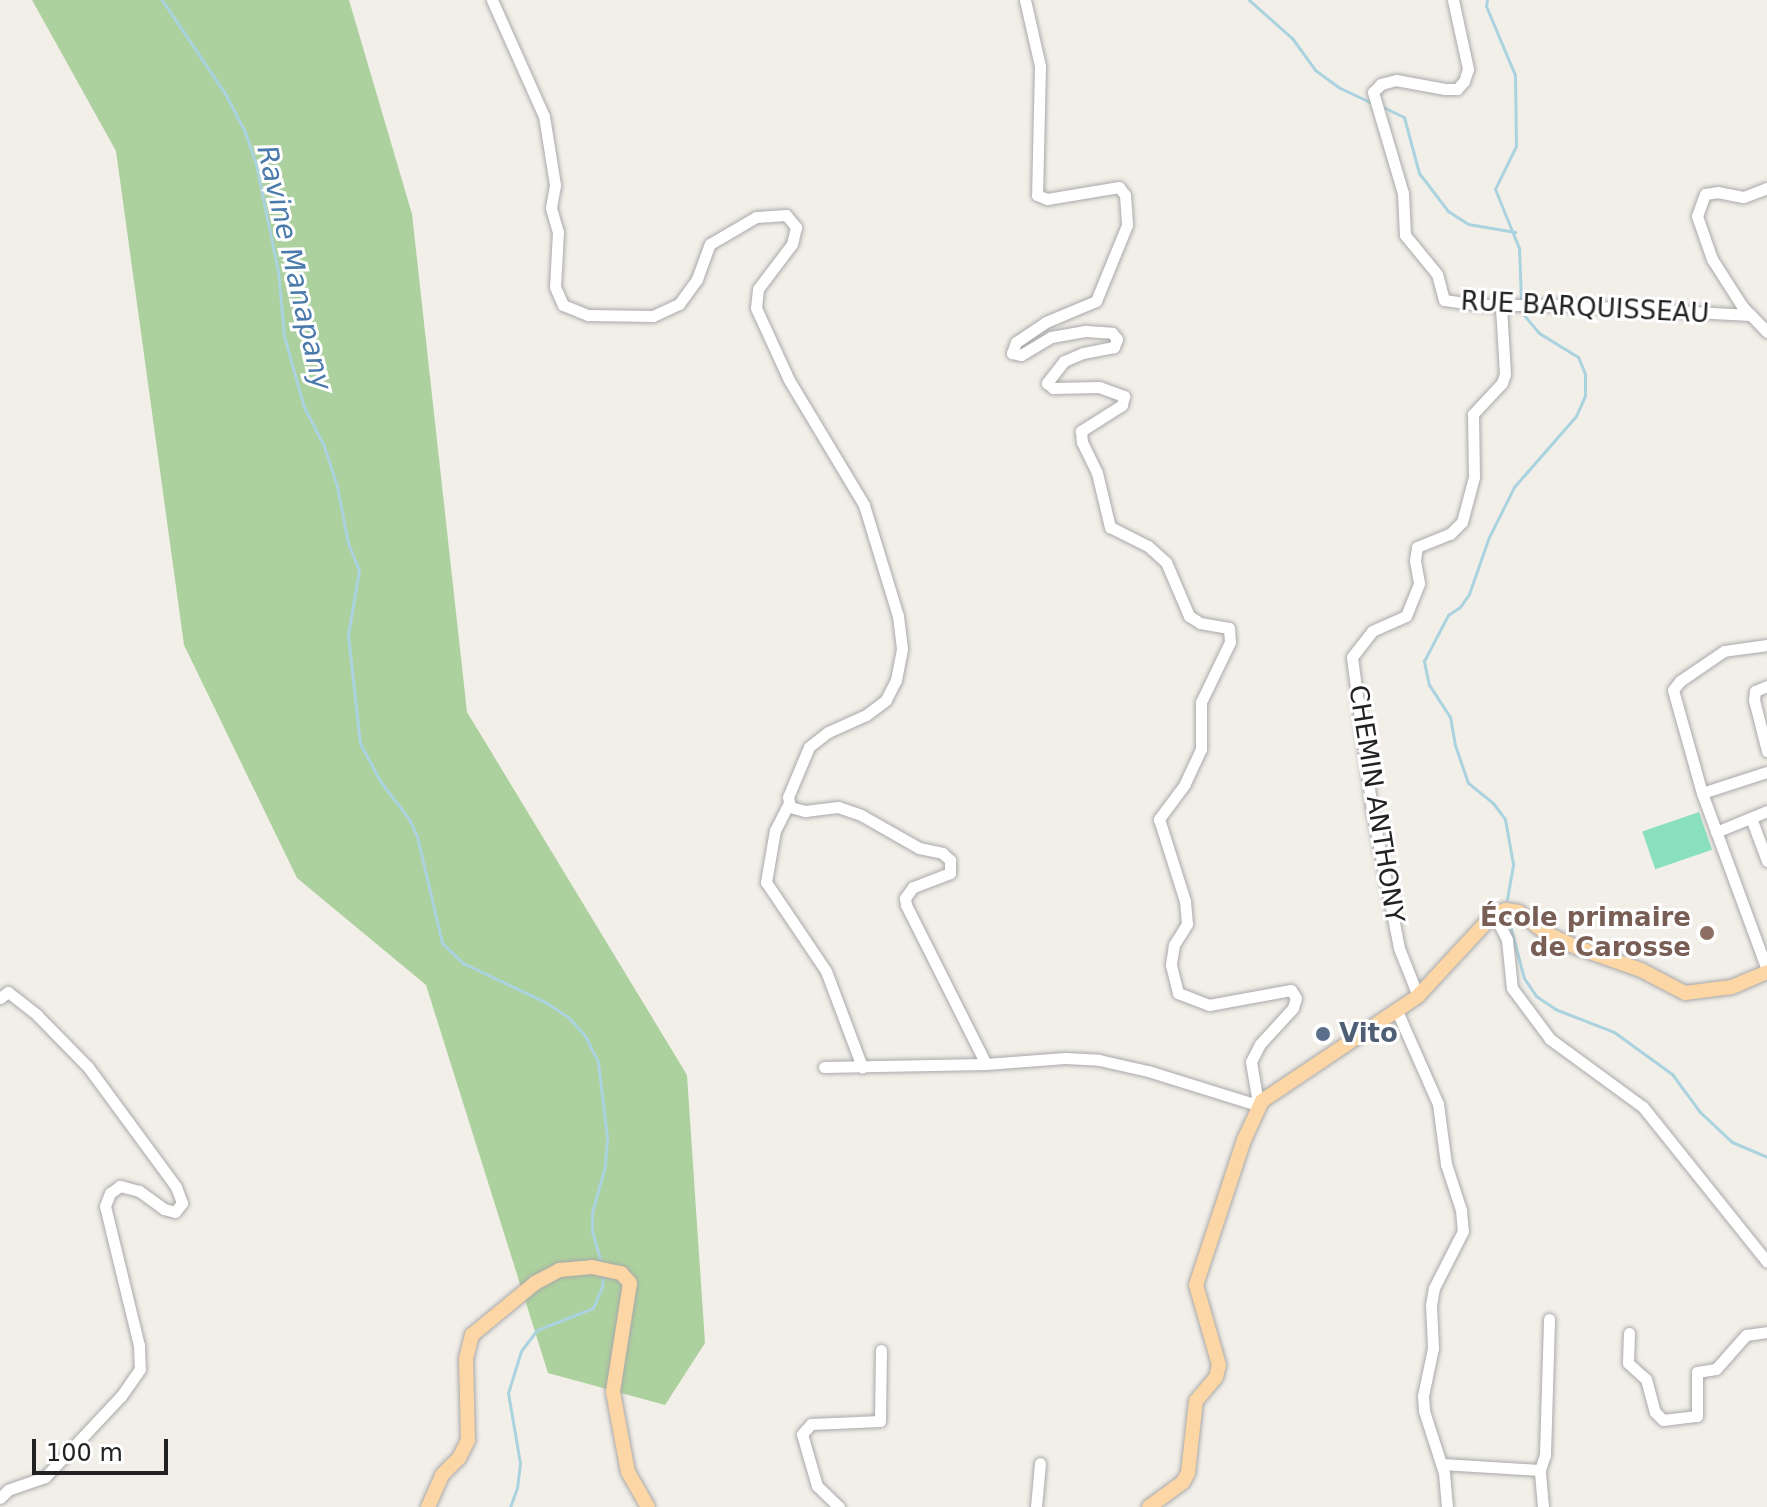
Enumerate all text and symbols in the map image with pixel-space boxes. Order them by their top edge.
water label: Ravine Manapany [249,142,339,394]
street label: RUE BARQUISSEAU [1460,286,1710,330]
street label: CHEMIN ANTHONY [1342,683,1410,925]
place label: École primaire de Carosse [1480,902,1691,964]
marker: École primaire de Carosse [1698,924,1716,942]
place label: Vito [1339,1018,1398,1050]
marker: Vito [1314,1025,1332,1043]
scale bar [36,1423,172,1473]
text: 100 m [46,1439,123,1467]

